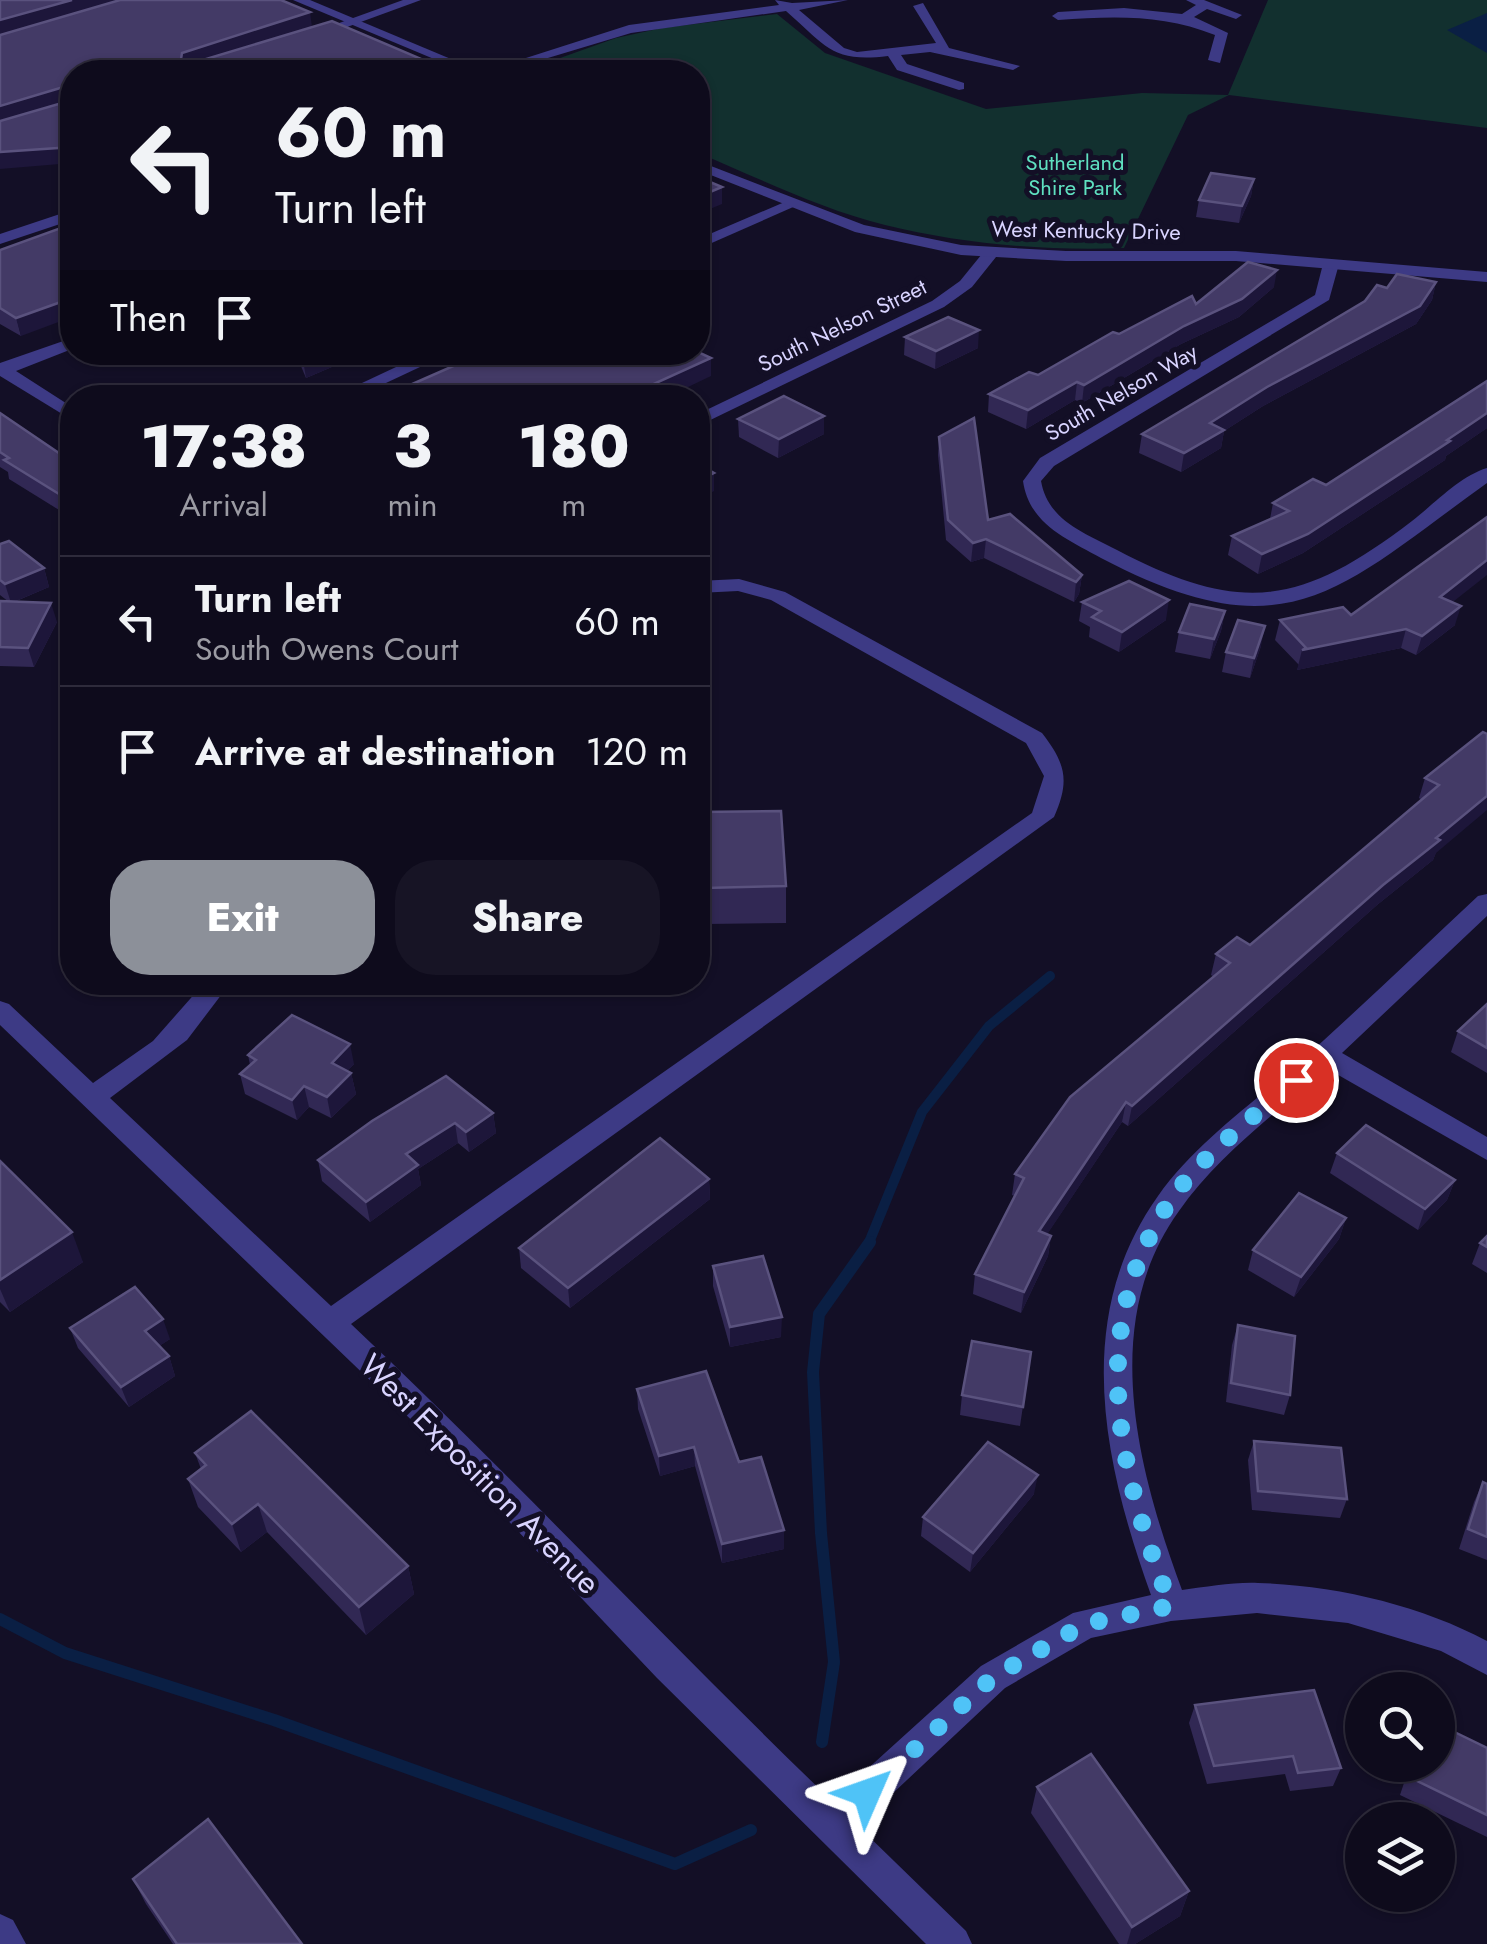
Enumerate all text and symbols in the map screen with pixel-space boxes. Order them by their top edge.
text: 60 m [275,82,447,183]
icon: left [110,100,240,230]
park label: Sutherland Shire Park [1025,146,1125,203]
text: Turn left [275,175,426,240]
street label: West Kentucky Drive [991,212,1181,248]
street label: South Nelson Street [752,270,932,380]
text: Then [110,290,187,345]
icon: arrive [207,290,262,345]
street label: South Nelson Way [1039,335,1203,449]
text: 17:38 [140,403,307,490]
text: 3 [393,403,432,490]
text: 180 [518,403,630,490]
text: Arrival [180,482,268,528]
text: min [387,482,438,528]
text: m [561,482,586,528]
text: Turn left [195,571,341,626]
icon: left [110,594,165,649]
text: 60 m [574,594,660,649]
text: South Owens Court [195,626,459,672]
icon: arrive [110,724,165,779]
text: Arrive at destination [195,724,556,779]
text: 120 m [586,724,688,779]
button: Exit [110,860,375,975]
button: Share [395,860,660,975]
pin [1254,1038,1339,1123]
icon: arrive [1269,1053,1324,1108]
street label: West Exposition Avenue [349,1343,611,1605]
map controls [1345,1672,1455,1912]
button: search [1345,1672,1455,1782]
position arrow [815,1741,919,1845]
button: layers [1345,1802,1455,1912]

